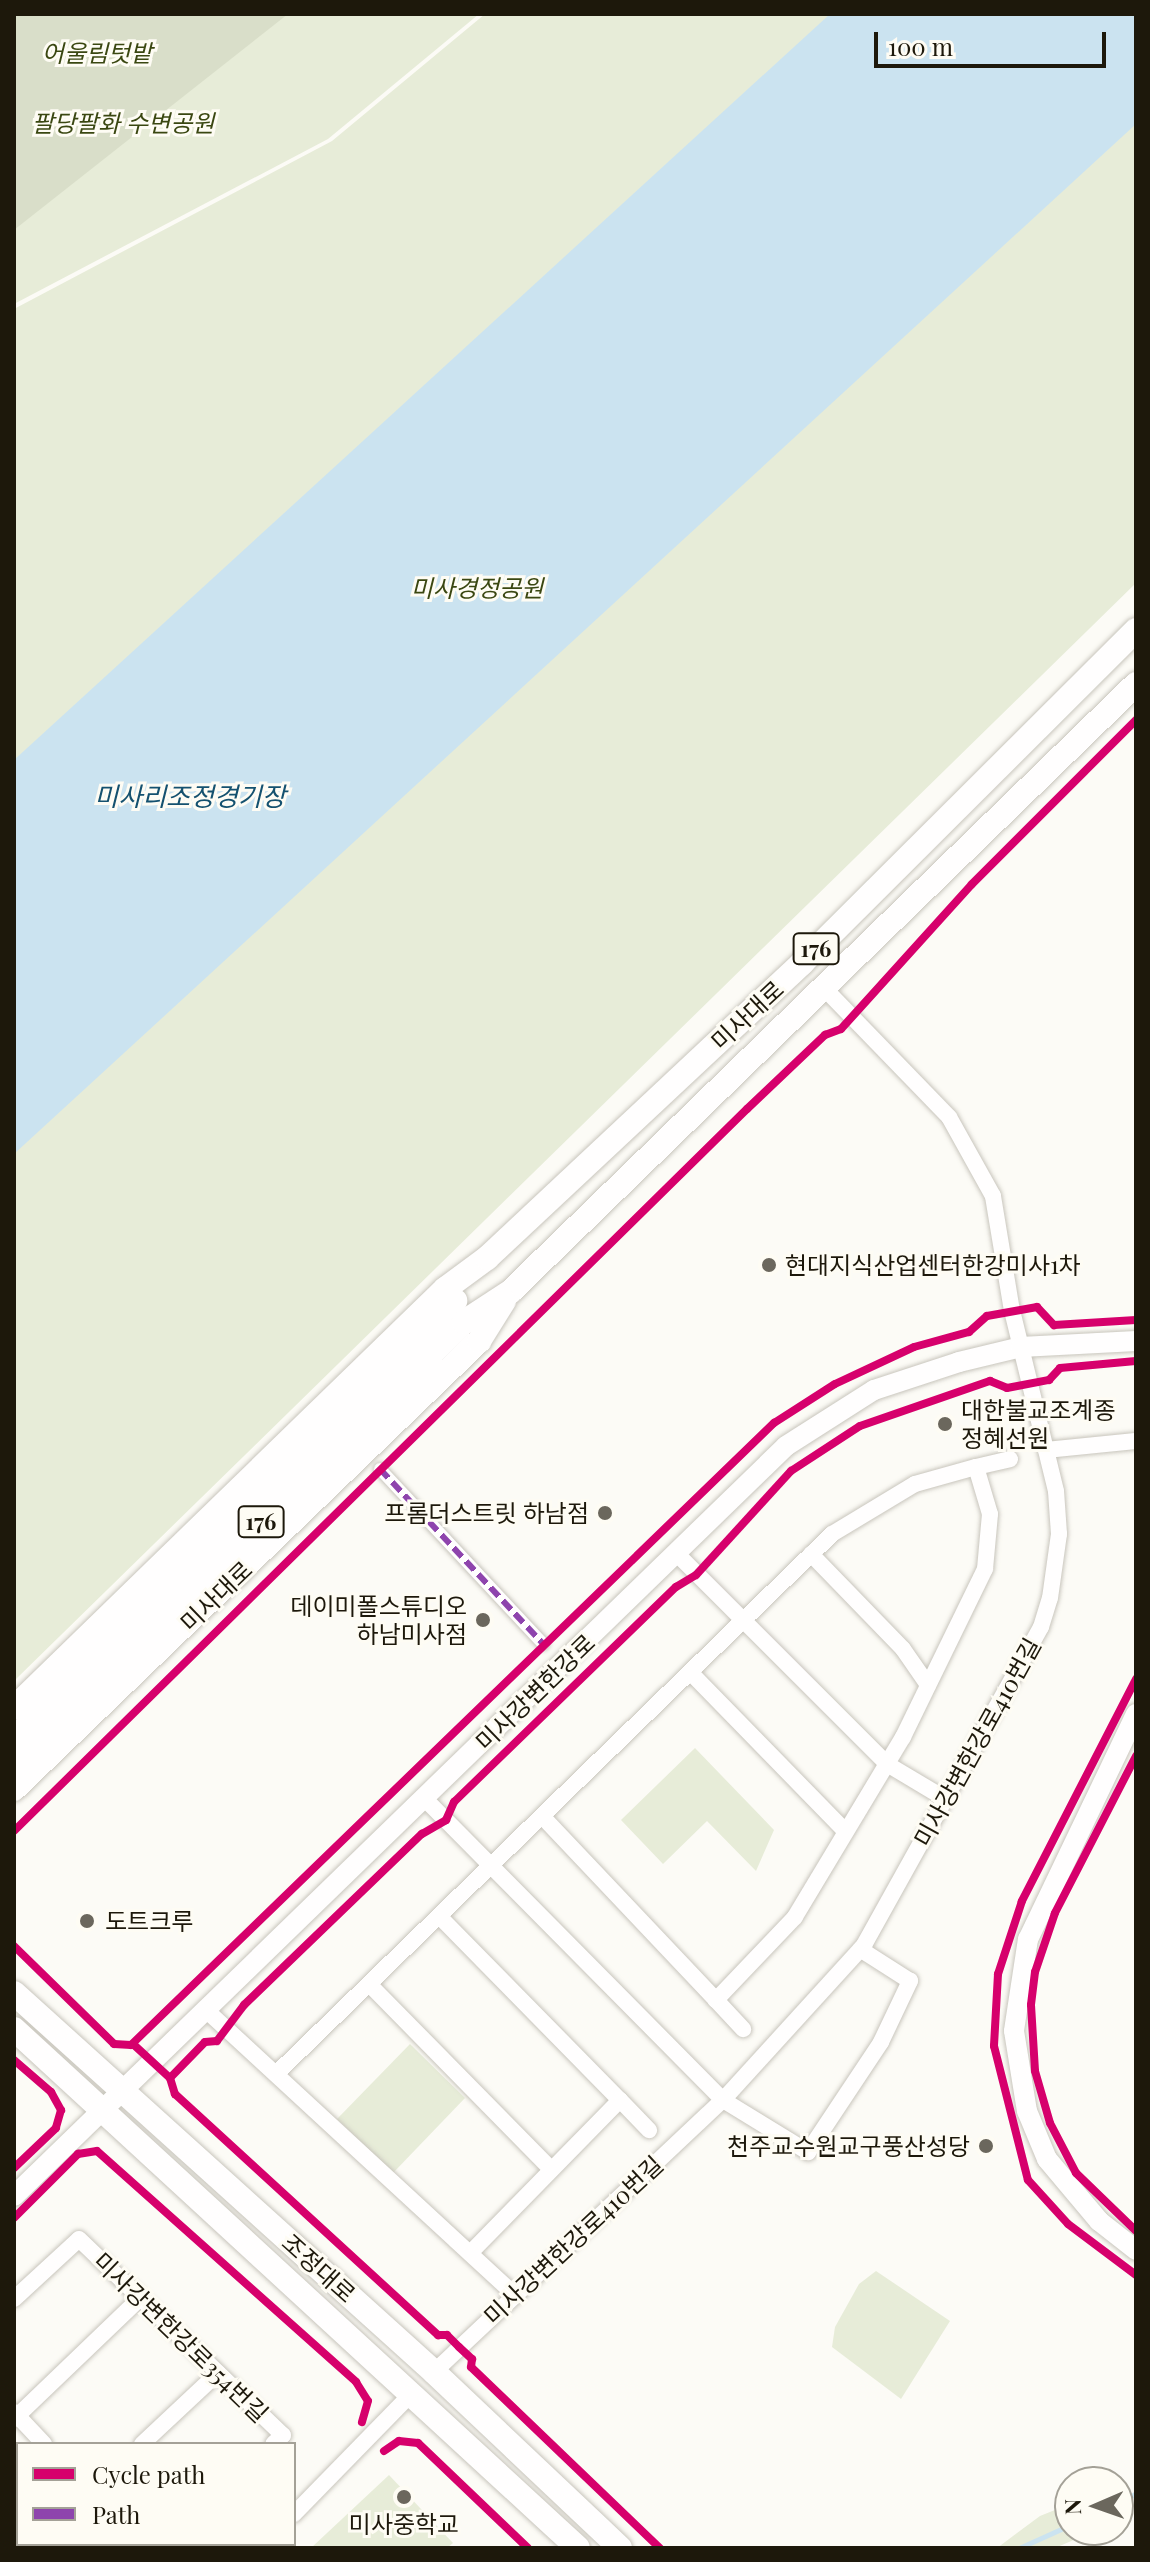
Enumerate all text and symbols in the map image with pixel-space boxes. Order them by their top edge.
scale bar [878,16,1110,66]
text: 100 m [888,30,953,62]
park label: 어울림텃밭 [42,39,152,67]
park label: 팔당팔화 수변공원 [32,109,214,137]
park label: 미사경정공원 [411,574,543,602]
water label: 미사리조정경기장 [94,780,286,812]
road number: 176 [792,931,840,967]
street label: 미사대로 [705,974,789,1056]
place label: 현대지식산업센터한강미사1차 [785,1251,1081,1279]
marker: 현대지식산업센터한강미사1차 [760,1256,778,1274]
place label: 대한불교조계종 정혜선원 [961,1396,1116,1452]
marker: 대한불교조계종 정혜선원 [936,1415,954,1433]
place label: 프롬더스트릿 하남점 [384,1499,589,1527]
road number: 176 [237,1504,285,1540]
marker: 프롬더스트릿 하남점 [596,1504,614,1522]
street label: 미사대로 [174,1555,258,1637]
place label: 데이미폴스튜디오 하남미사점 [290,1592,467,1648]
marker: 데이미폴스튜디오 하남미사점 [474,1611,492,1629]
street label: 미사강변한강로 [469,1628,601,1756]
street label: 미사강변한강로410번길 [908,1633,1046,1851]
place label: 도트크루 [105,1907,193,1935]
marker: 도트크루 [76,1910,98,1932]
place label: 천주교수원교구풍산성당 [727,2132,970,2160]
marker: 천주교수원교구풍산성당 [977,2137,995,2155]
street label: 미사강변한강로410번길 [478,2150,668,2330]
street label: 조정대로 [277,2228,361,2308]
street label: 미사강변한강로354번길 [88,2246,274,2428]
legend [16,2442,296,2546]
text: Cycle path [92,2458,205,2490]
north arrow [1054,2466,1134,2546]
marker: 미사중학교 [395,2488,413,2506]
text: Path [92,2498,140,2530]
text: N [1057,2498,1087,2515]
place label: 미사중학교 [349,2510,459,2538]

